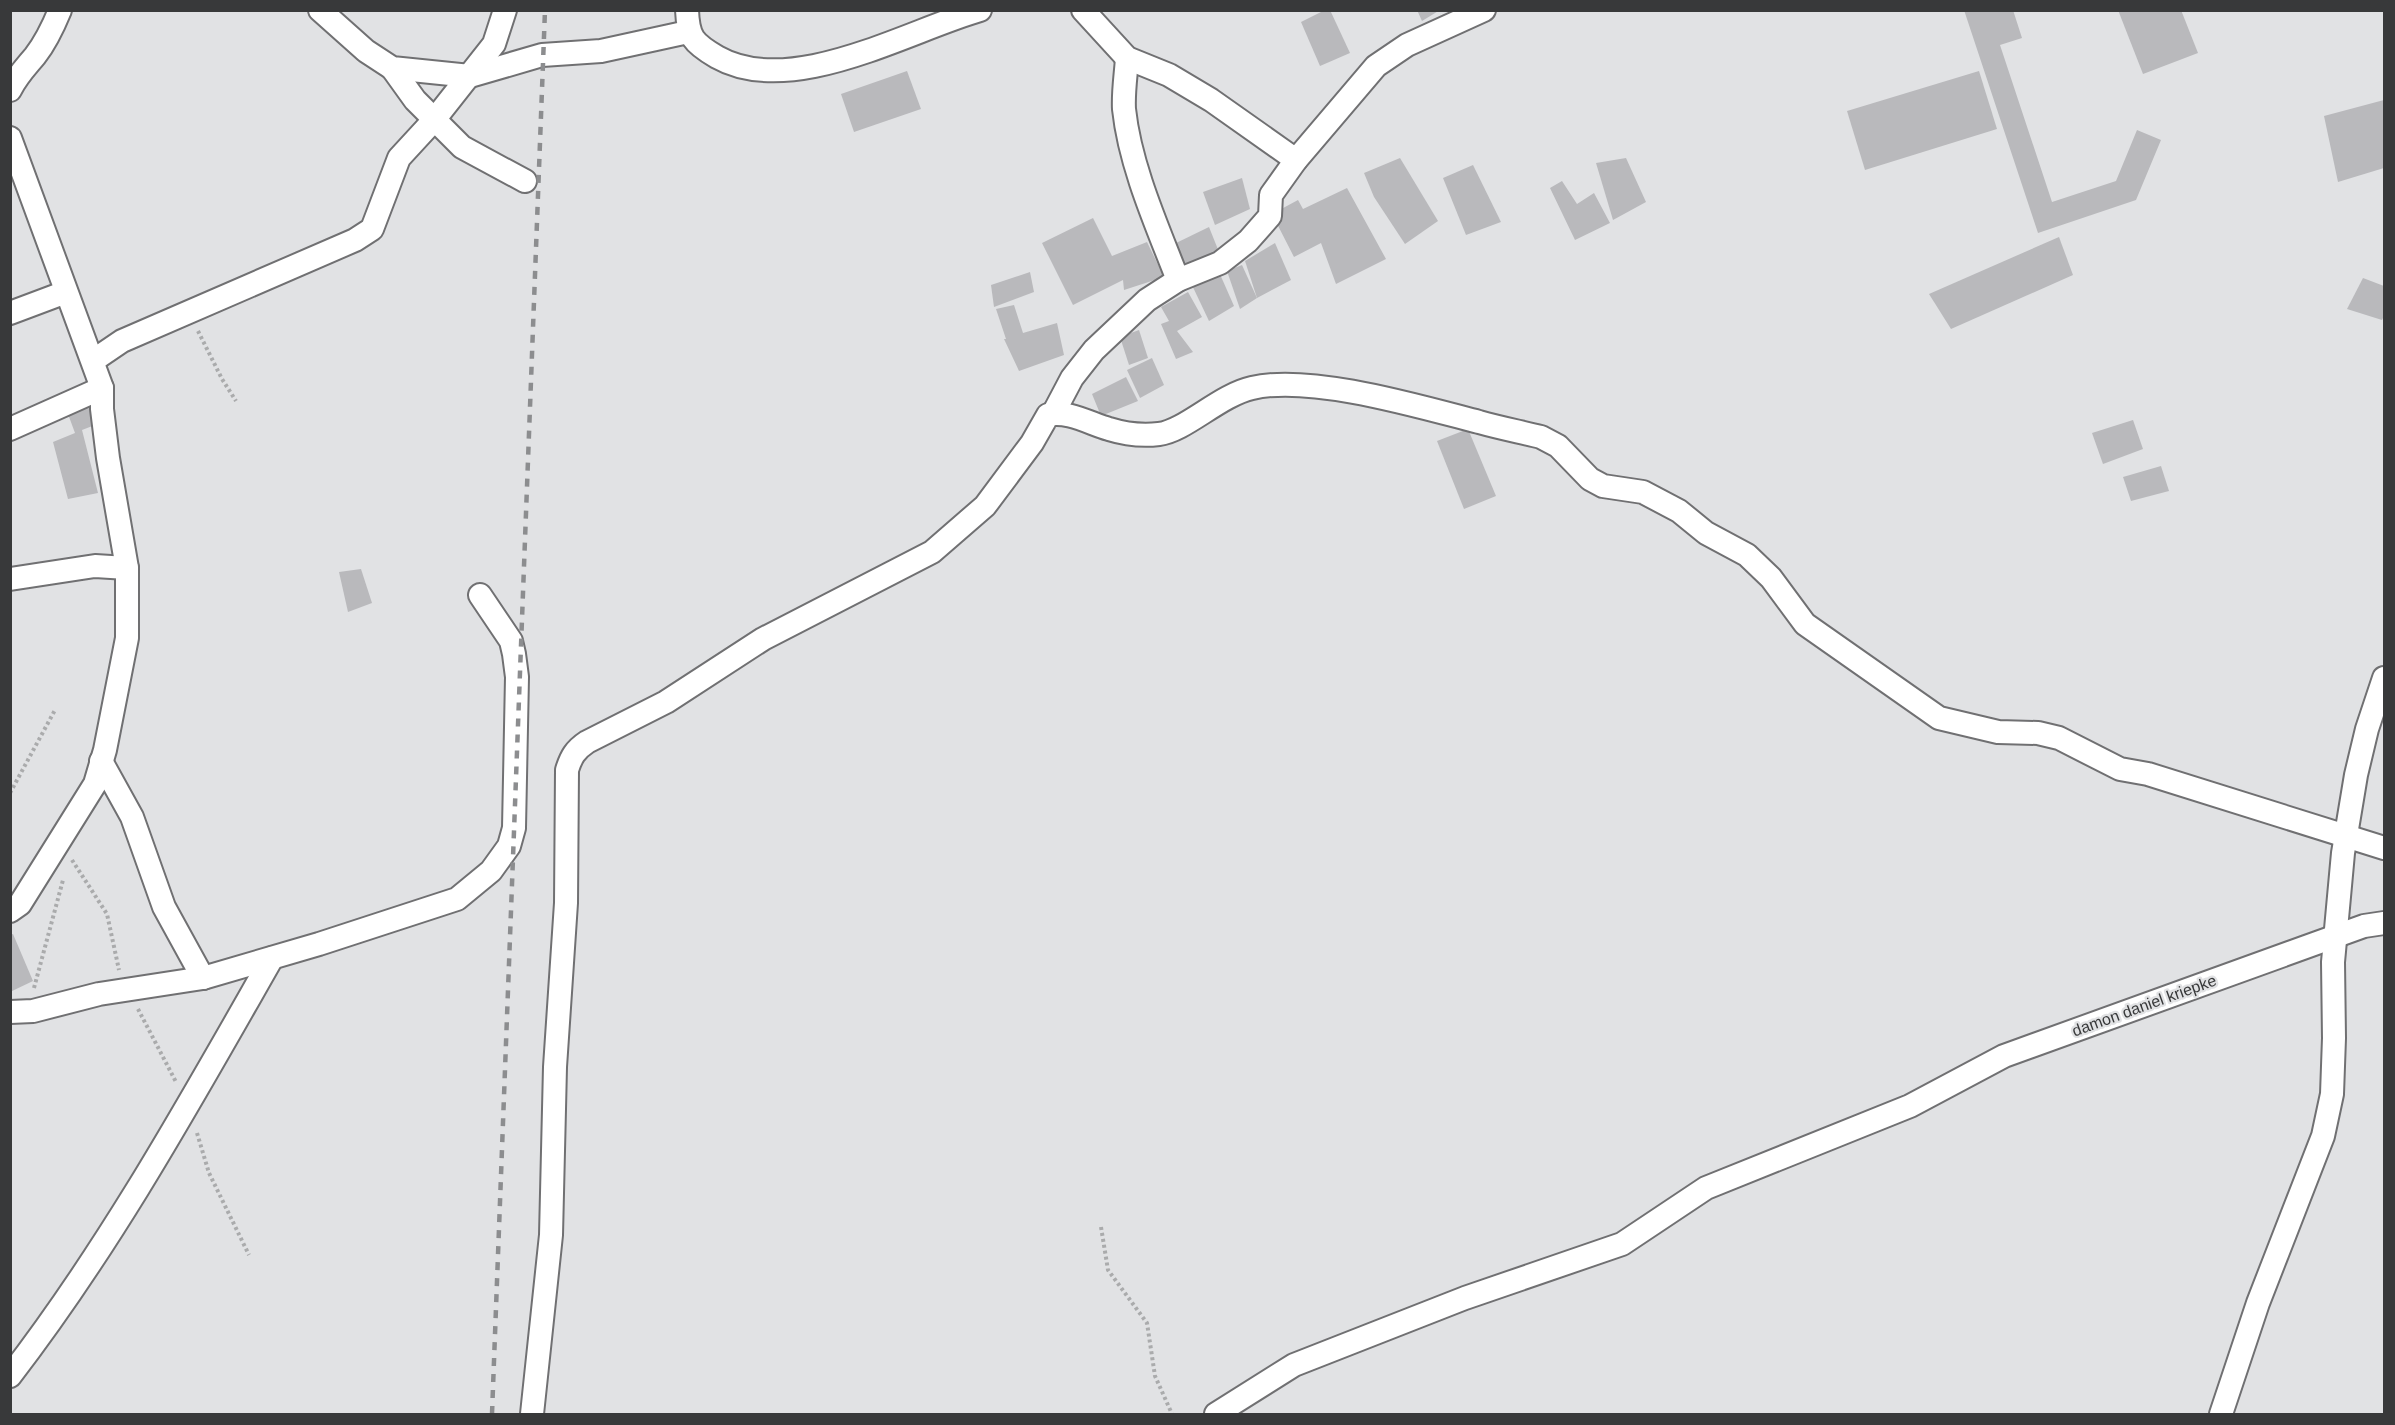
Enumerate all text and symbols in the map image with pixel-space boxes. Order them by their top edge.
street label: damon daniel kriepke [2070,971,2219,1039]

